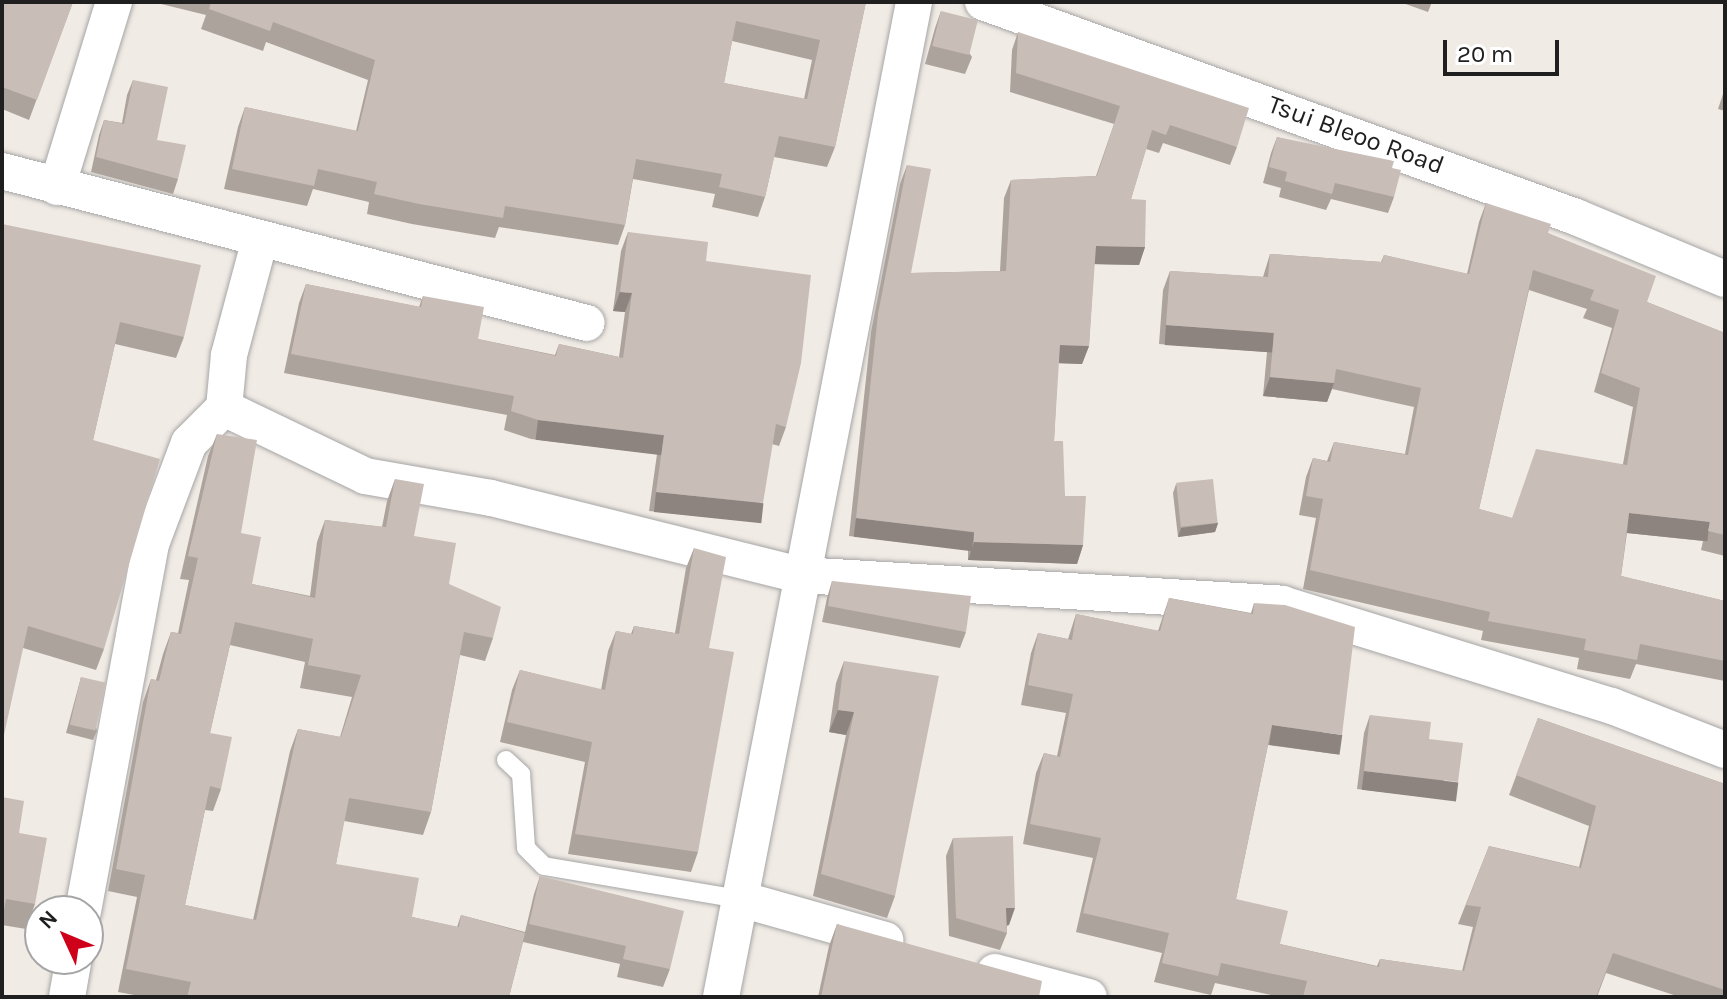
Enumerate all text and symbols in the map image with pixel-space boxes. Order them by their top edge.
scale bar [1447,24,1563,74]
text: 20 m [1457,40,1513,68]
street label: Tsui Bleoo Road [1264,89,1448,181]
north arrow [24,895,104,975]
text: N [33,905,63,934]

